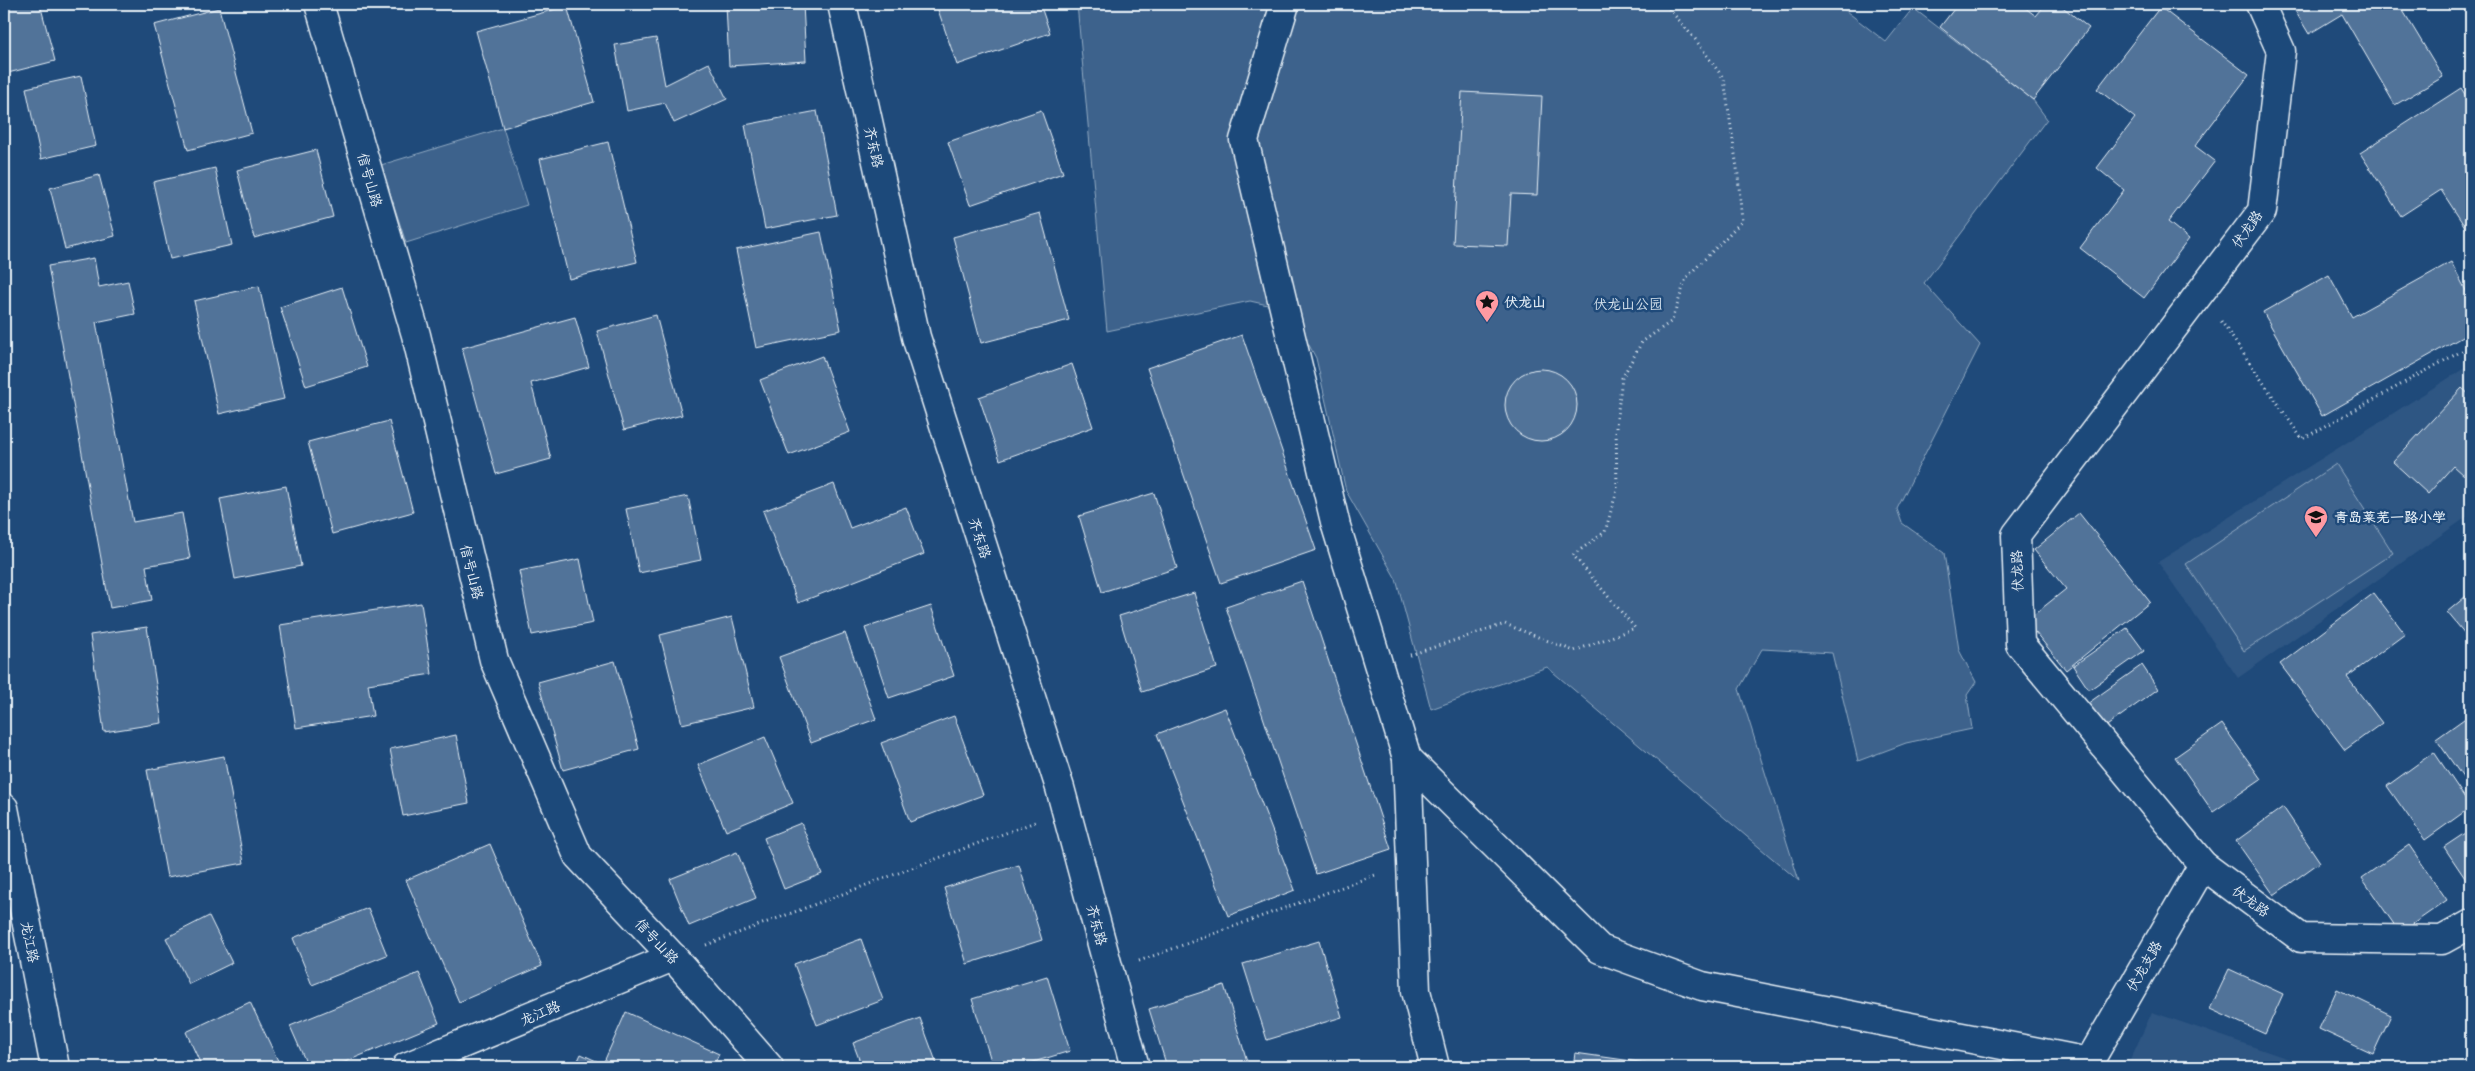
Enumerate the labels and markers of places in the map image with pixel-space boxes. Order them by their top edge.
place icon: 伏龙山 [1474,289,1500,323]
place label: 伏龙山 [1504,293,1546,311]
school or university icon: 青岛莱芜一路小学 [2303,504,2329,538]
place label: 青岛莱芜一路小学 [2334,508,2446,526]

